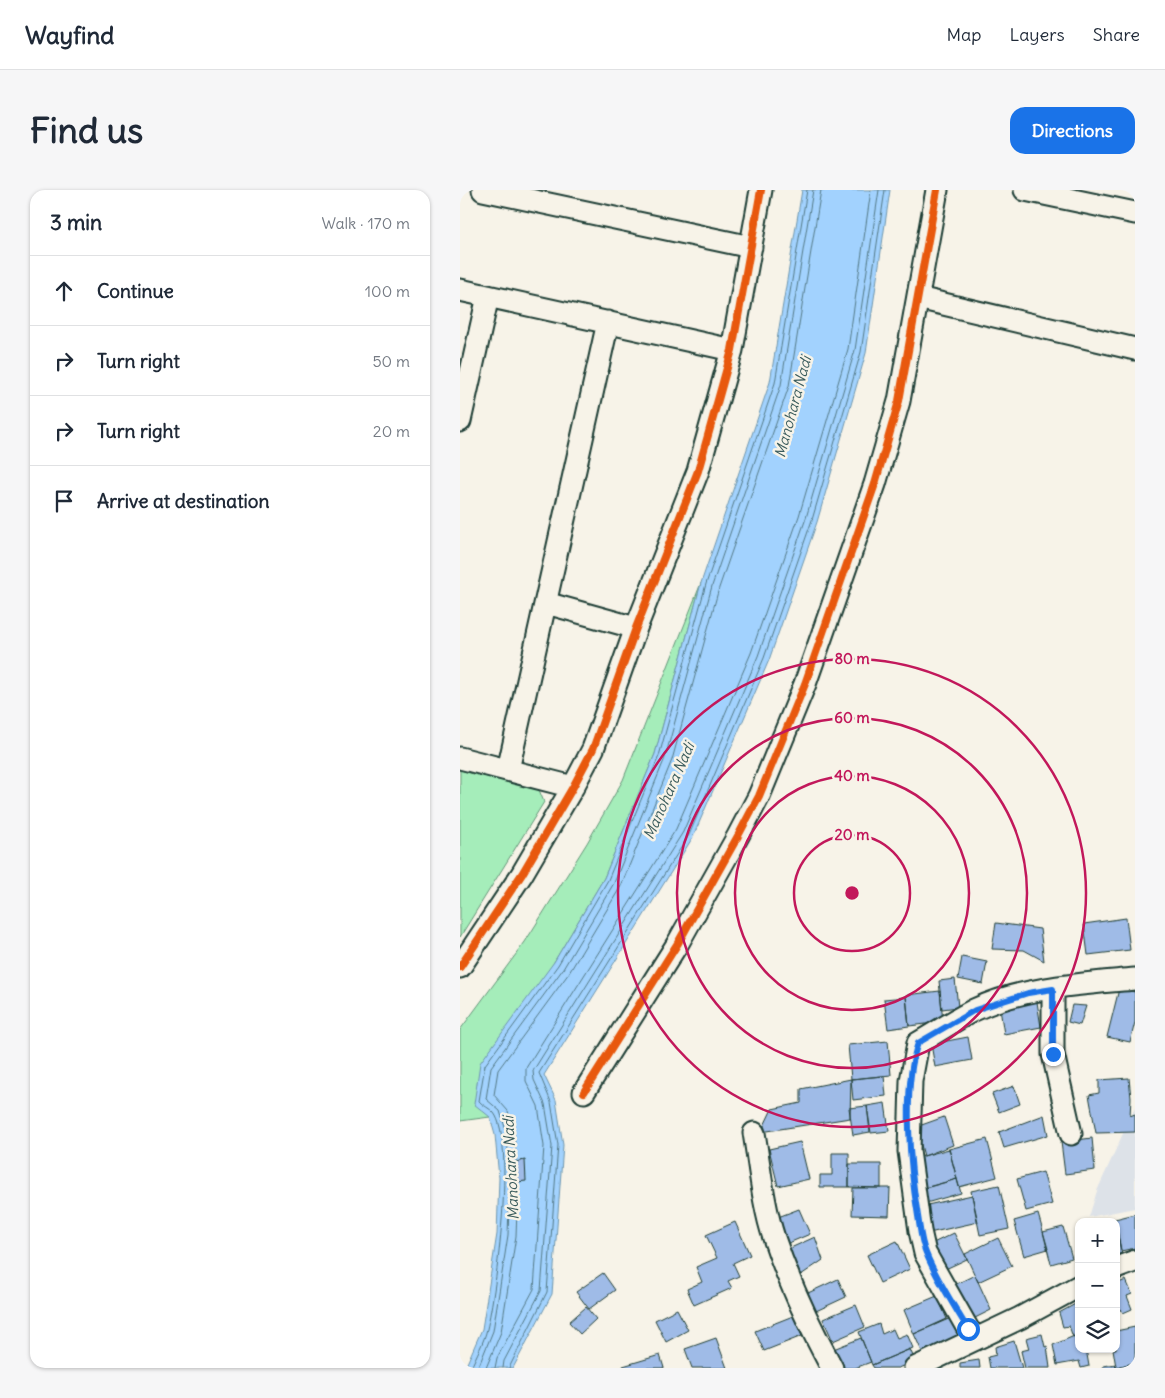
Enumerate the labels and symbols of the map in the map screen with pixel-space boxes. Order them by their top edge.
water label: Manohara Nadi [770,353,816,460]
text: 80 m [834,649,870,668]
text: 60 m [834,708,870,727]
water label: Manohara Nadi [639,738,699,842]
text: 40 m [834,766,870,785]
text: 20 m [835,825,869,844]
centre of rings [843,884,861,902]
route end [1042,1043,1065,1066]
water label: Manohara Nadi [498,1114,523,1220]
route start [957,1318,980,1341]

